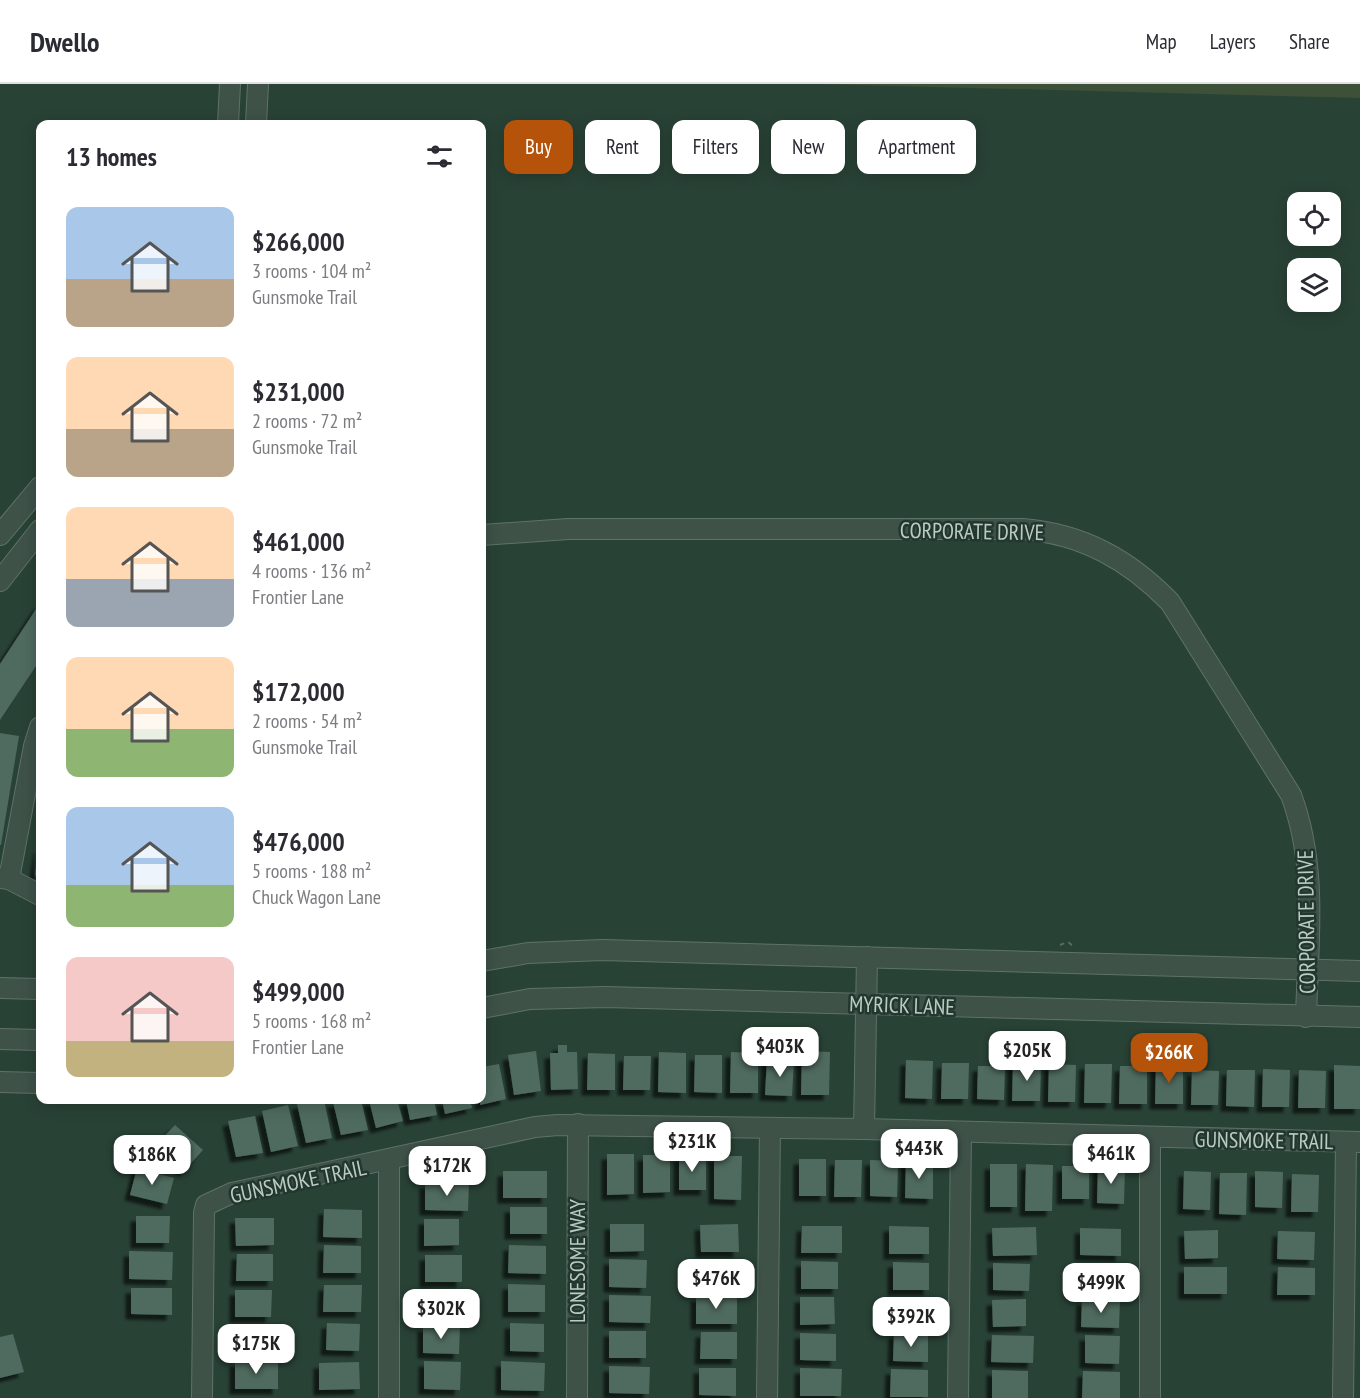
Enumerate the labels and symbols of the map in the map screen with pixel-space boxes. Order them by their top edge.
street label: CORPORATE DRIVE [900,516,1044,546]
street label: CORPORATE DRIVE [1291,850,1321,994]
street label: MYRICK LANE [849,989,955,1021]
pin: $403K [738,1027,822,1078]
pin: $205K [985,1031,1069,1082]
pin: $266K [1127,1033,1211,1084]
pin: $231K [650,1122,734,1173]
street label: GUNSMOKE TRAIL [1194,1125,1334,1155]
pin: $443K [877,1129,961,1180]
pin: $461K [1069,1134,1153,1185]
pin: $186K [110,1135,194,1186]
pin: $172K [405,1146,489,1197]
street label: GUNSMOKE TRAIL [227,1153,369,1209]
street label: LONESOME WAY [563,1199,591,1323]
pin: $476K [674,1259,758,1310]
pin: $499K [1059,1263,1143,1314]
pin: $302K [399,1289,483,1340]
pin: $392K [869,1297,953,1348]
pin: $175K [214,1324,298,1375]

